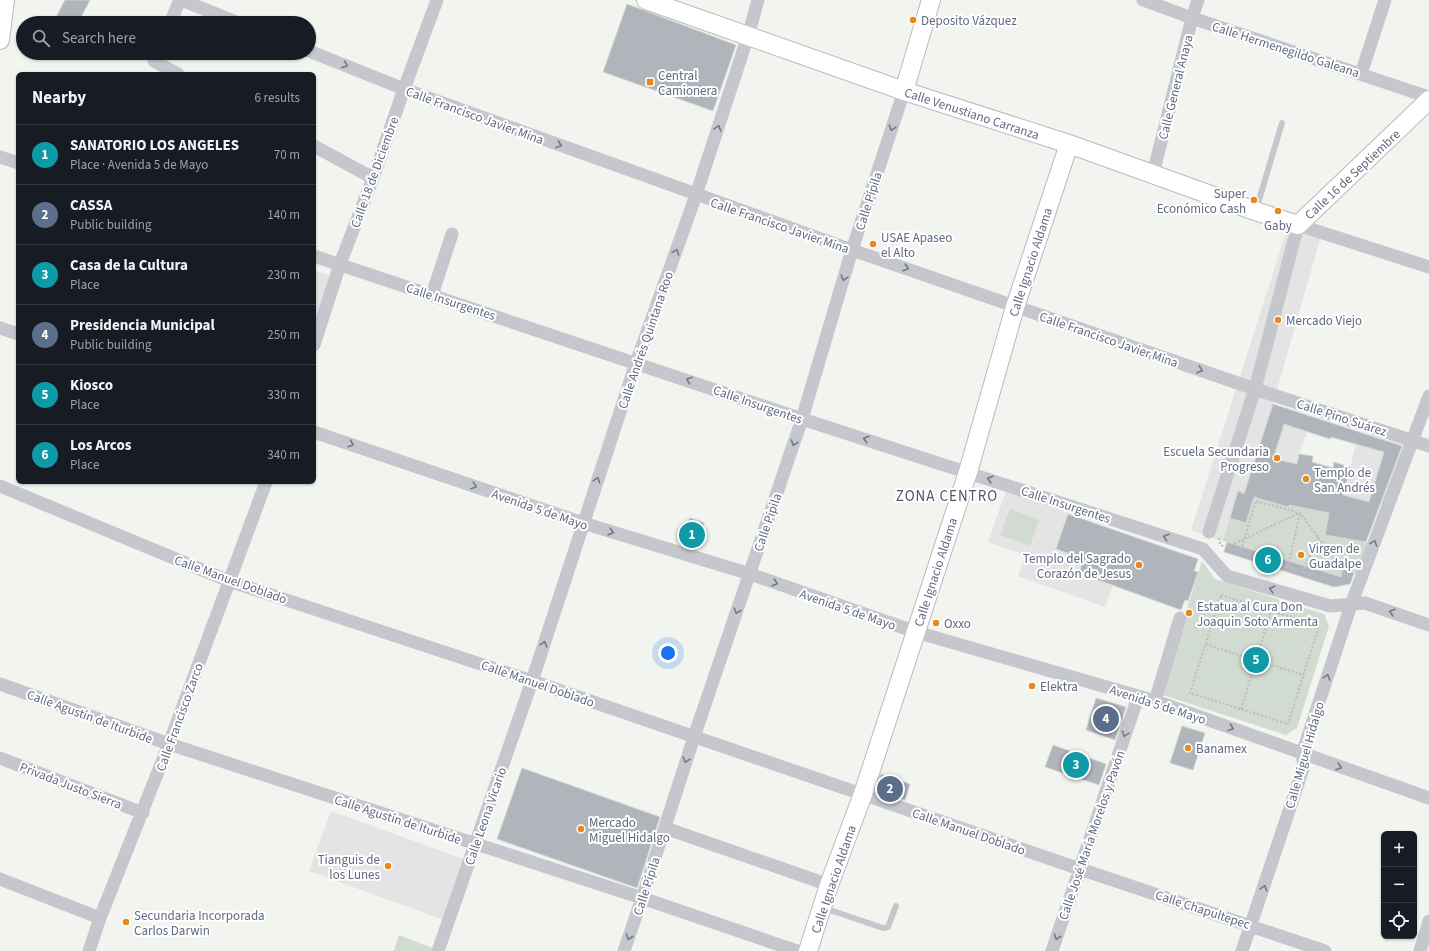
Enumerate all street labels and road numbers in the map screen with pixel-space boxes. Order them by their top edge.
street label: Calle Hermenegildo Galeana [1210,18,1362,82]
street label: Calle General Anaya [1154,33,1198,142]
street label: Calle Francisco Javier Mina [403,83,546,149]
street label: Calle Venustiano Carranza [902,84,1042,144]
street label: Calle 18 de Diciembre [346,114,403,230]
street label: Calle 16 de Septiembre [1301,126,1404,224]
street label: Calle Pípila [851,170,887,233]
street label: Calle Francisco Javier Mina [708,194,851,258]
street label: Calle Ignacio Aldama [1005,206,1057,319]
street label: Calle Andrés Quintana Roo [614,269,678,411]
street label: Calle Insurgentes [404,279,498,325]
street label: Calle Francisco Javier Mina [1037,308,1180,372]
street label: Calle Insurgentes [711,381,805,429]
street label: Calle Pino Suárez [1294,395,1390,441]
street label: Calle Insurgentes [1019,482,1113,528]
street label: Avenida 5 de Mayo [489,485,590,535]
street label: Calle Pípila [750,491,786,554]
street label: Calle Ignacio Aldama [910,516,962,629]
street label: Calle Manuel Doblado [172,551,289,609]
street label: Avenida 5 de Mayo [797,585,898,635]
street label: Calle Manuel Doblado [479,656,597,712]
street label: Calle Francisco Zarco [152,661,208,774]
street label: Avenida 5 de Mayo [1107,681,1208,729]
street label: Calle Agustín de Iturbide [24,686,155,748]
street label: Calle Miguel Hidalgo [1281,700,1329,811]
street label: Calle José María Morelos y Pavón [1054,748,1129,922]
street label: Privada Justo Sierra [17,758,124,814]
street label: Calle Leona Vicario [461,765,511,868]
street label: Calle Agustín de Iturbide [332,791,464,849]
street label: Calle Manuel Doblado [910,804,1028,860]
street label: Calle Ignacio Aldama [807,823,861,936]
street label: Calle Pípila [629,855,665,918]
street label: Calle Chapultepec [1153,886,1252,934]

